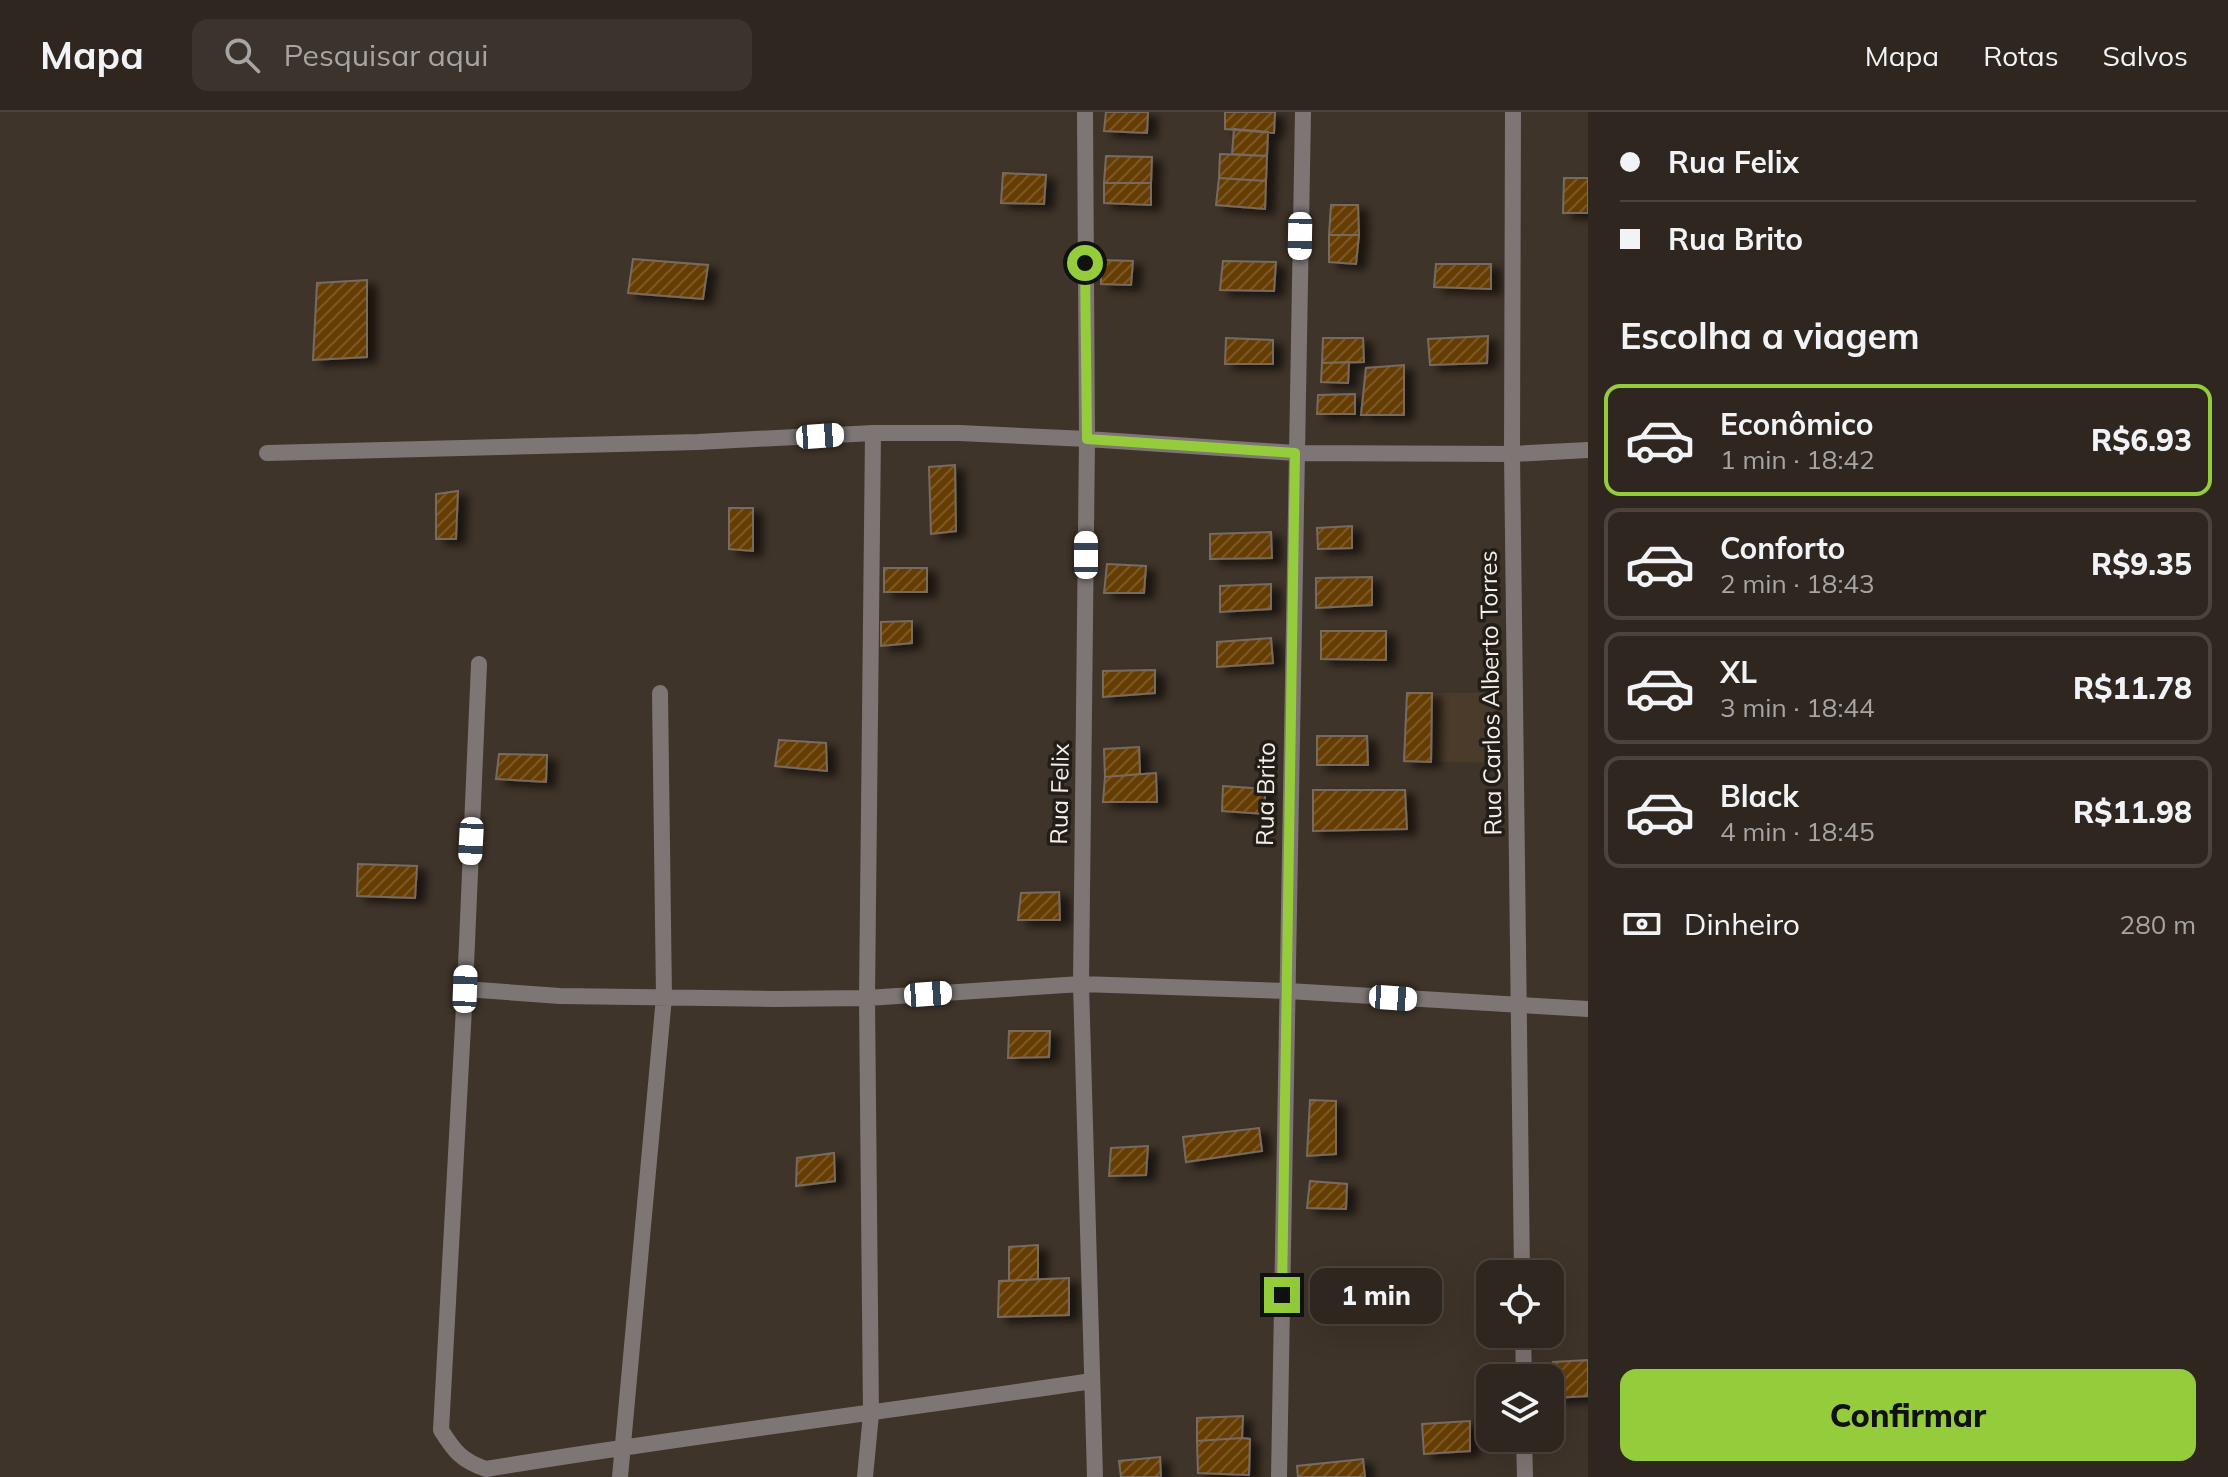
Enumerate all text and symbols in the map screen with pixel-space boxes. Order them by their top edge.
search box [192,19,752,91]
text: Mapa [40,31,144,79]
icon: search [220,33,264,77]
text: Pesquisar aqui [284,36,488,74]
text: Mapa [1865,38,1939,73]
text: Rotas [1983,38,2059,73]
text: Salvos [2103,38,2188,73]
text: Rua Felix [1668,143,1799,181]
car [1288,212,1312,260]
text: Rua Brito [1668,220,1803,258]
route start [1067,245,1103,281]
text: Escolha a viagem [1620,313,1920,358]
icon: car [1624,404,1696,476]
text: Econômico [1720,405,1874,443]
text: R$6.93 [2091,421,2192,459]
car [795,422,845,450]
text: 1 min · 18:42 [1720,443,1875,476]
icon: car [1624,528,1696,600]
text: Conforto [1720,529,1845,567]
car [1074,531,1098,579]
text: R$9.35 [2091,545,2192,583]
street label: Rua Carlos Alberto Torres [1473,550,1507,836]
text: 2 min · 18:43 [1720,567,1875,600]
icon: car [1624,652,1696,724]
text: XL [1720,653,1757,691]
text: R$11.78 [2073,669,2192,707]
text: 3 min · 18:44 [1720,691,1875,724]
street label: Rua Brito [1249,742,1281,846]
street label: Rua Felix [1043,743,1075,845]
icon: car [1624,776,1696,848]
text: Black [1720,777,1799,815]
text: R$11.98 [2073,793,2192,831]
text: 4 min · 18:45 [1720,815,1875,848]
car [458,816,484,866]
icon: cash [1620,902,1664,946]
text: Dinheiro [1684,905,1800,943]
text: 280 m [2120,908,2196,941]
car [452,965,478,1013]
car [903,980,953,1008]
car [1368,984,1418,1012]
map controls [1476,1260,1564,1452]
button: locate [1476,1260,1564,1348]
callout: 1 min [1310,1267,1442,1323]
route end [1264,1277,1300,1313]
text: 1 min [1341,1279,1411,1312]
button: layers [1476,1364,1564,1452]
button: Confirmar [1620,1369,2196,1461]

